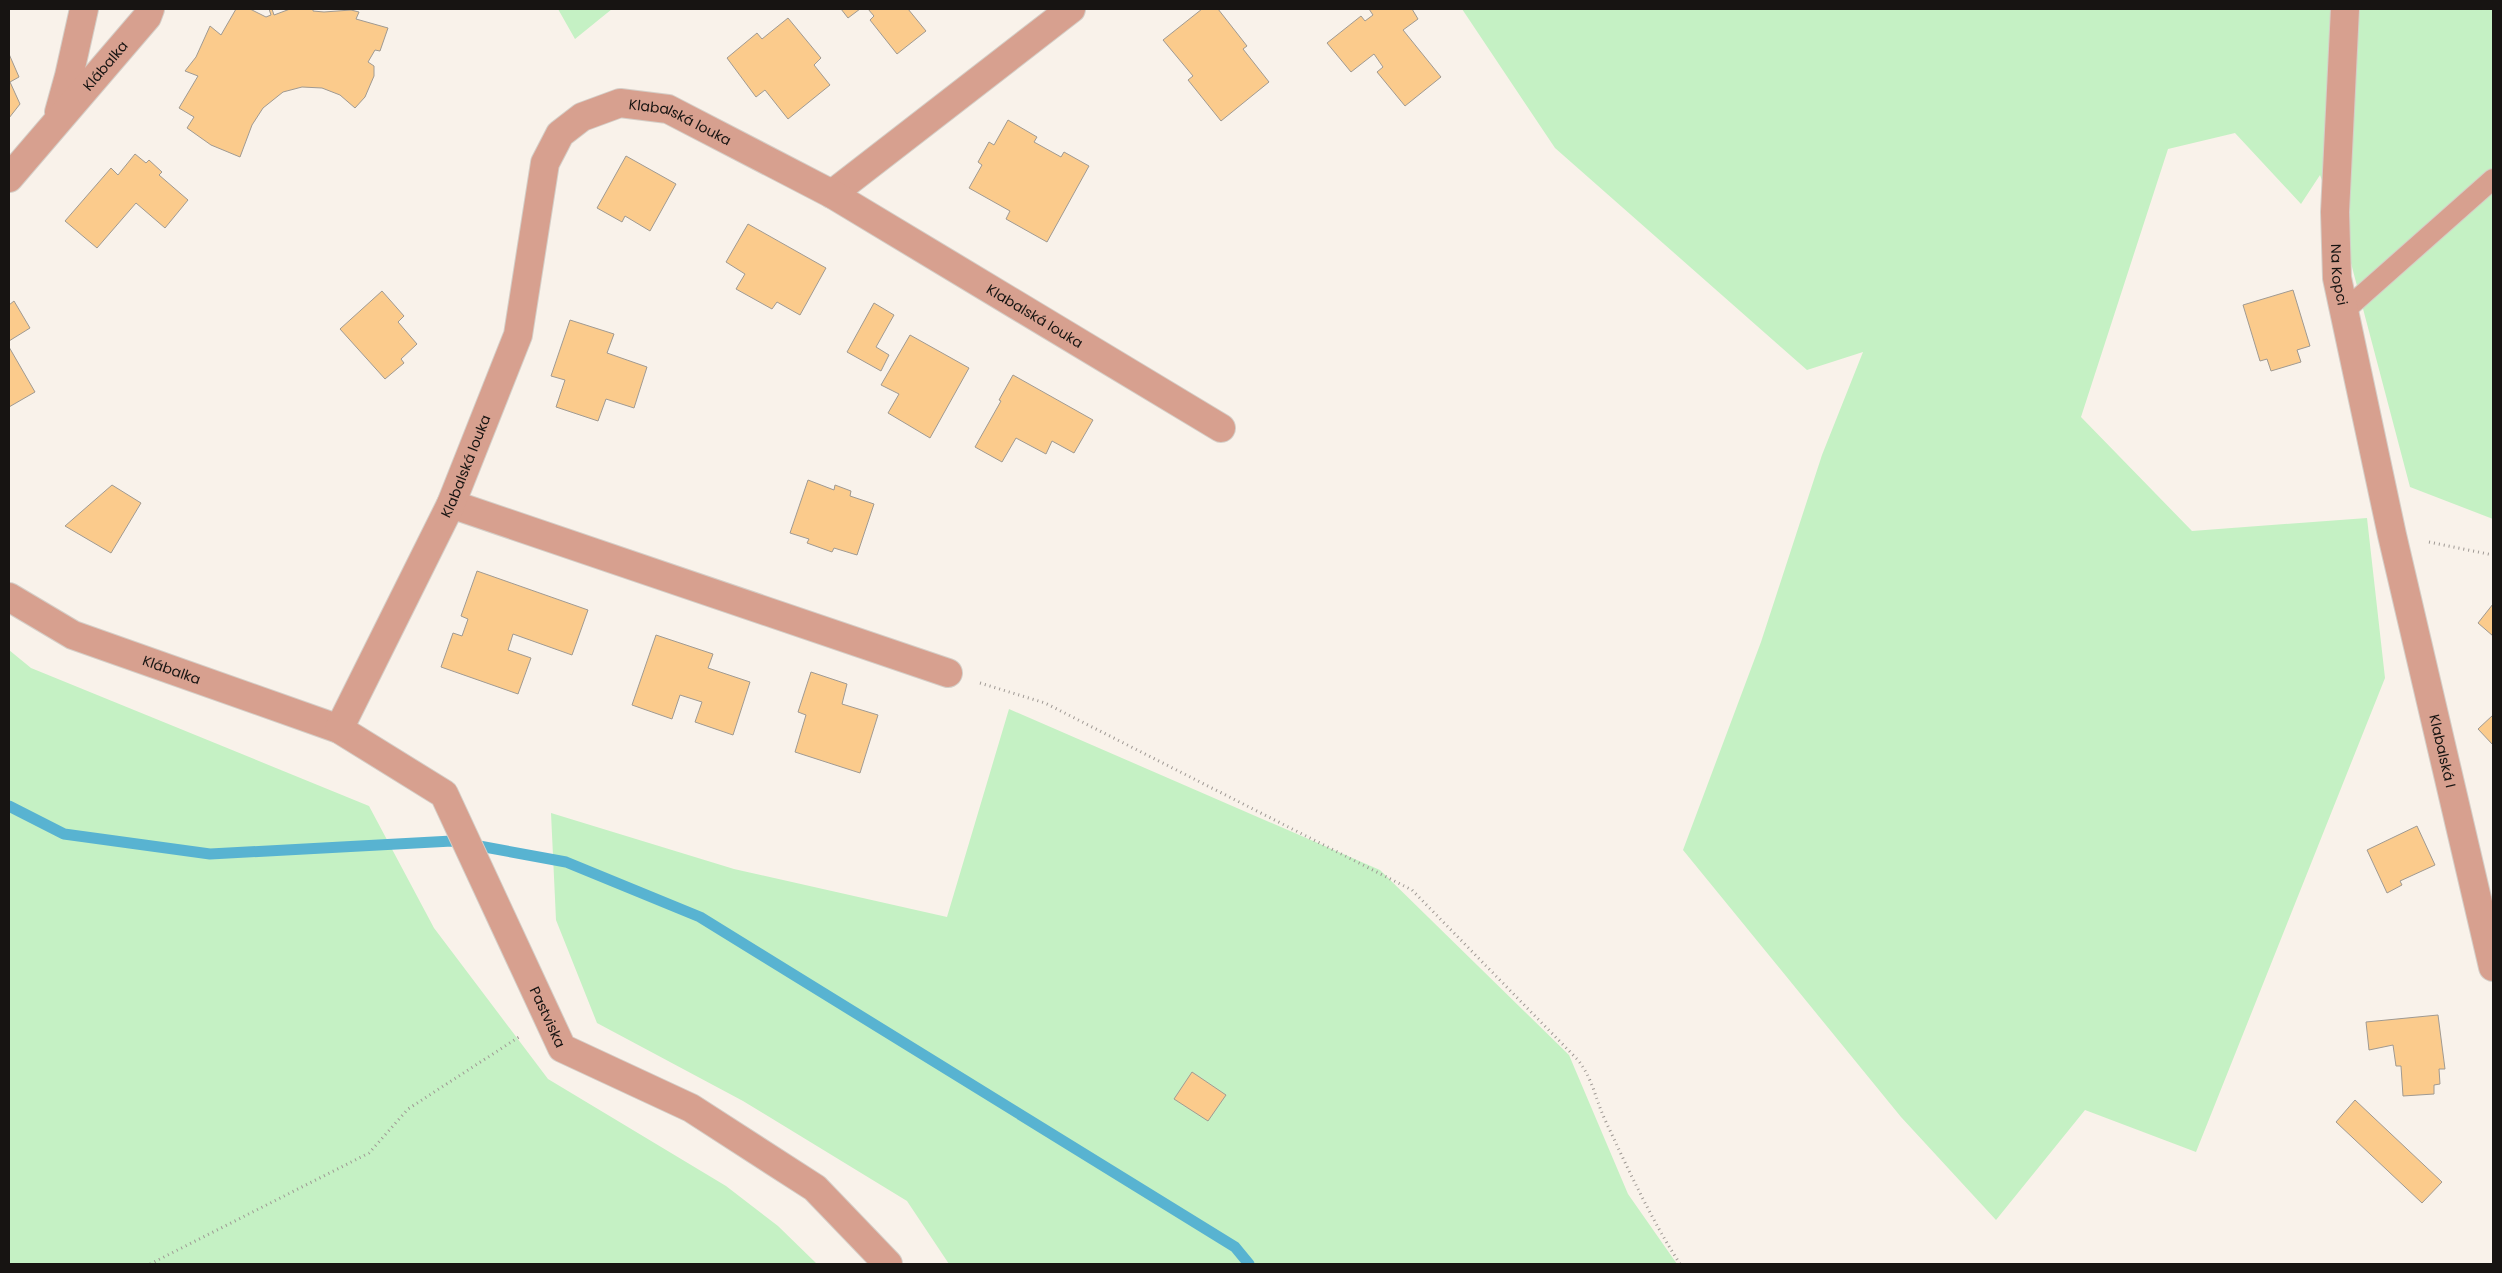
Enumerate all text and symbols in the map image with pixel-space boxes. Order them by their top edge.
street label: Klábalka [78,36,133,95]
street label: Klabalská louka [628,94,735,150]
street label: Na Kopci [2326,244,2353,307]
street label: Klabalská louka [983,279,1087,353]
street label: Klabalská louka [436,412,495,521]
street label: Klábalka [140,650,203,689]
street label: Klabalská I [2424,712,2461,790]
street label: Pastviska [525,983,570,1051]

